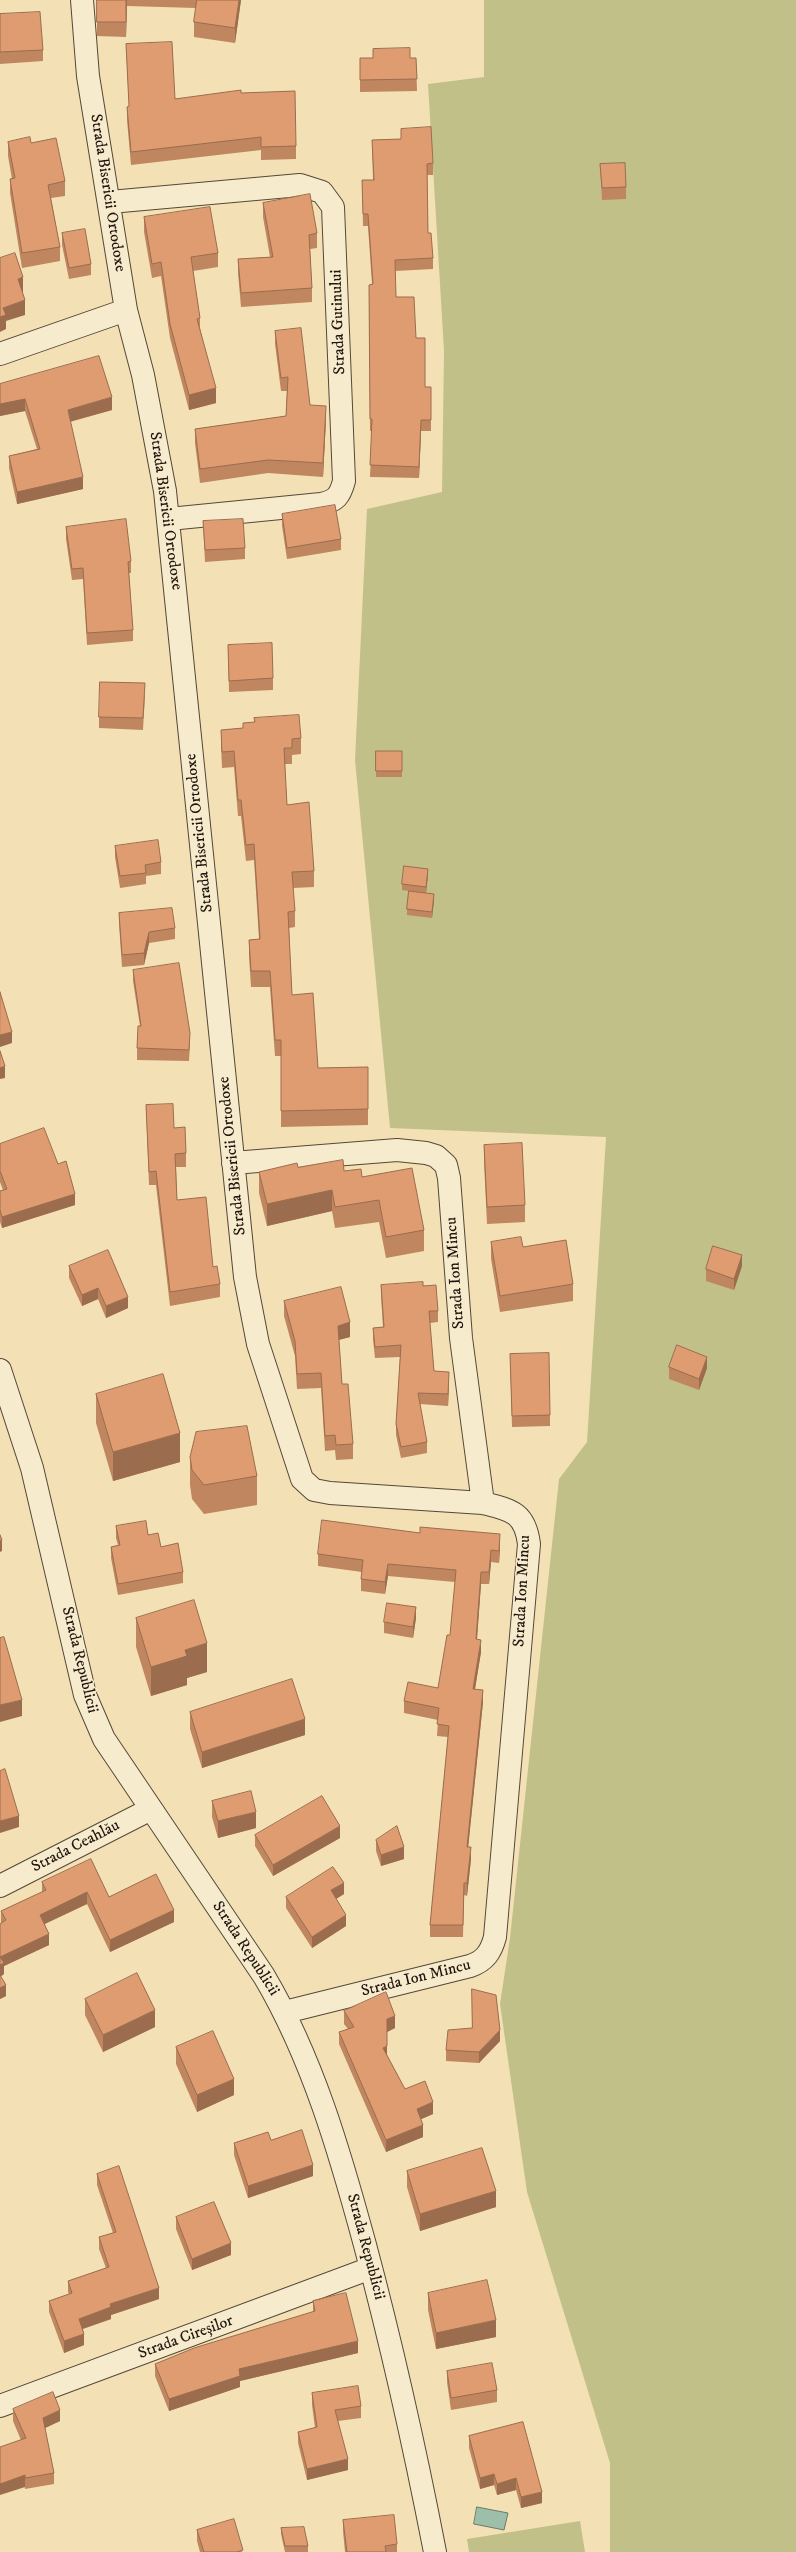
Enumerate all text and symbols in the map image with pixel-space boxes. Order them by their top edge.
street label: Strada Bisericii Ortodoxe [85,113,129,273]
street label: Strada Gutinului [328,269,350,375]
street label: Strada Bisericii Ortodoxe [144,431,186,591]
street label: Strada Bisericii Ortodoxe [182,753,218,913]
street label: Strada Bisericii Ortodoxe [215,1076,251,1236]
street label: Strada Ion Mincu [443,1216,469,1330]
street label: Strada Ion Mincu [510,1535,536,1647]
street label: Strada Republicii [57,1605,101,1715]
street label: Strada Ceahlău [29,1817,123,1877]
street label: Strada Republicii [207,1898,283,2000]
street label: Strada Ion Mincu [359,1956,473,2002]
street label: Strada Republicii [342,2192,388,2302]
street label: Strada Cireșilor [136,2312,236,2364]

